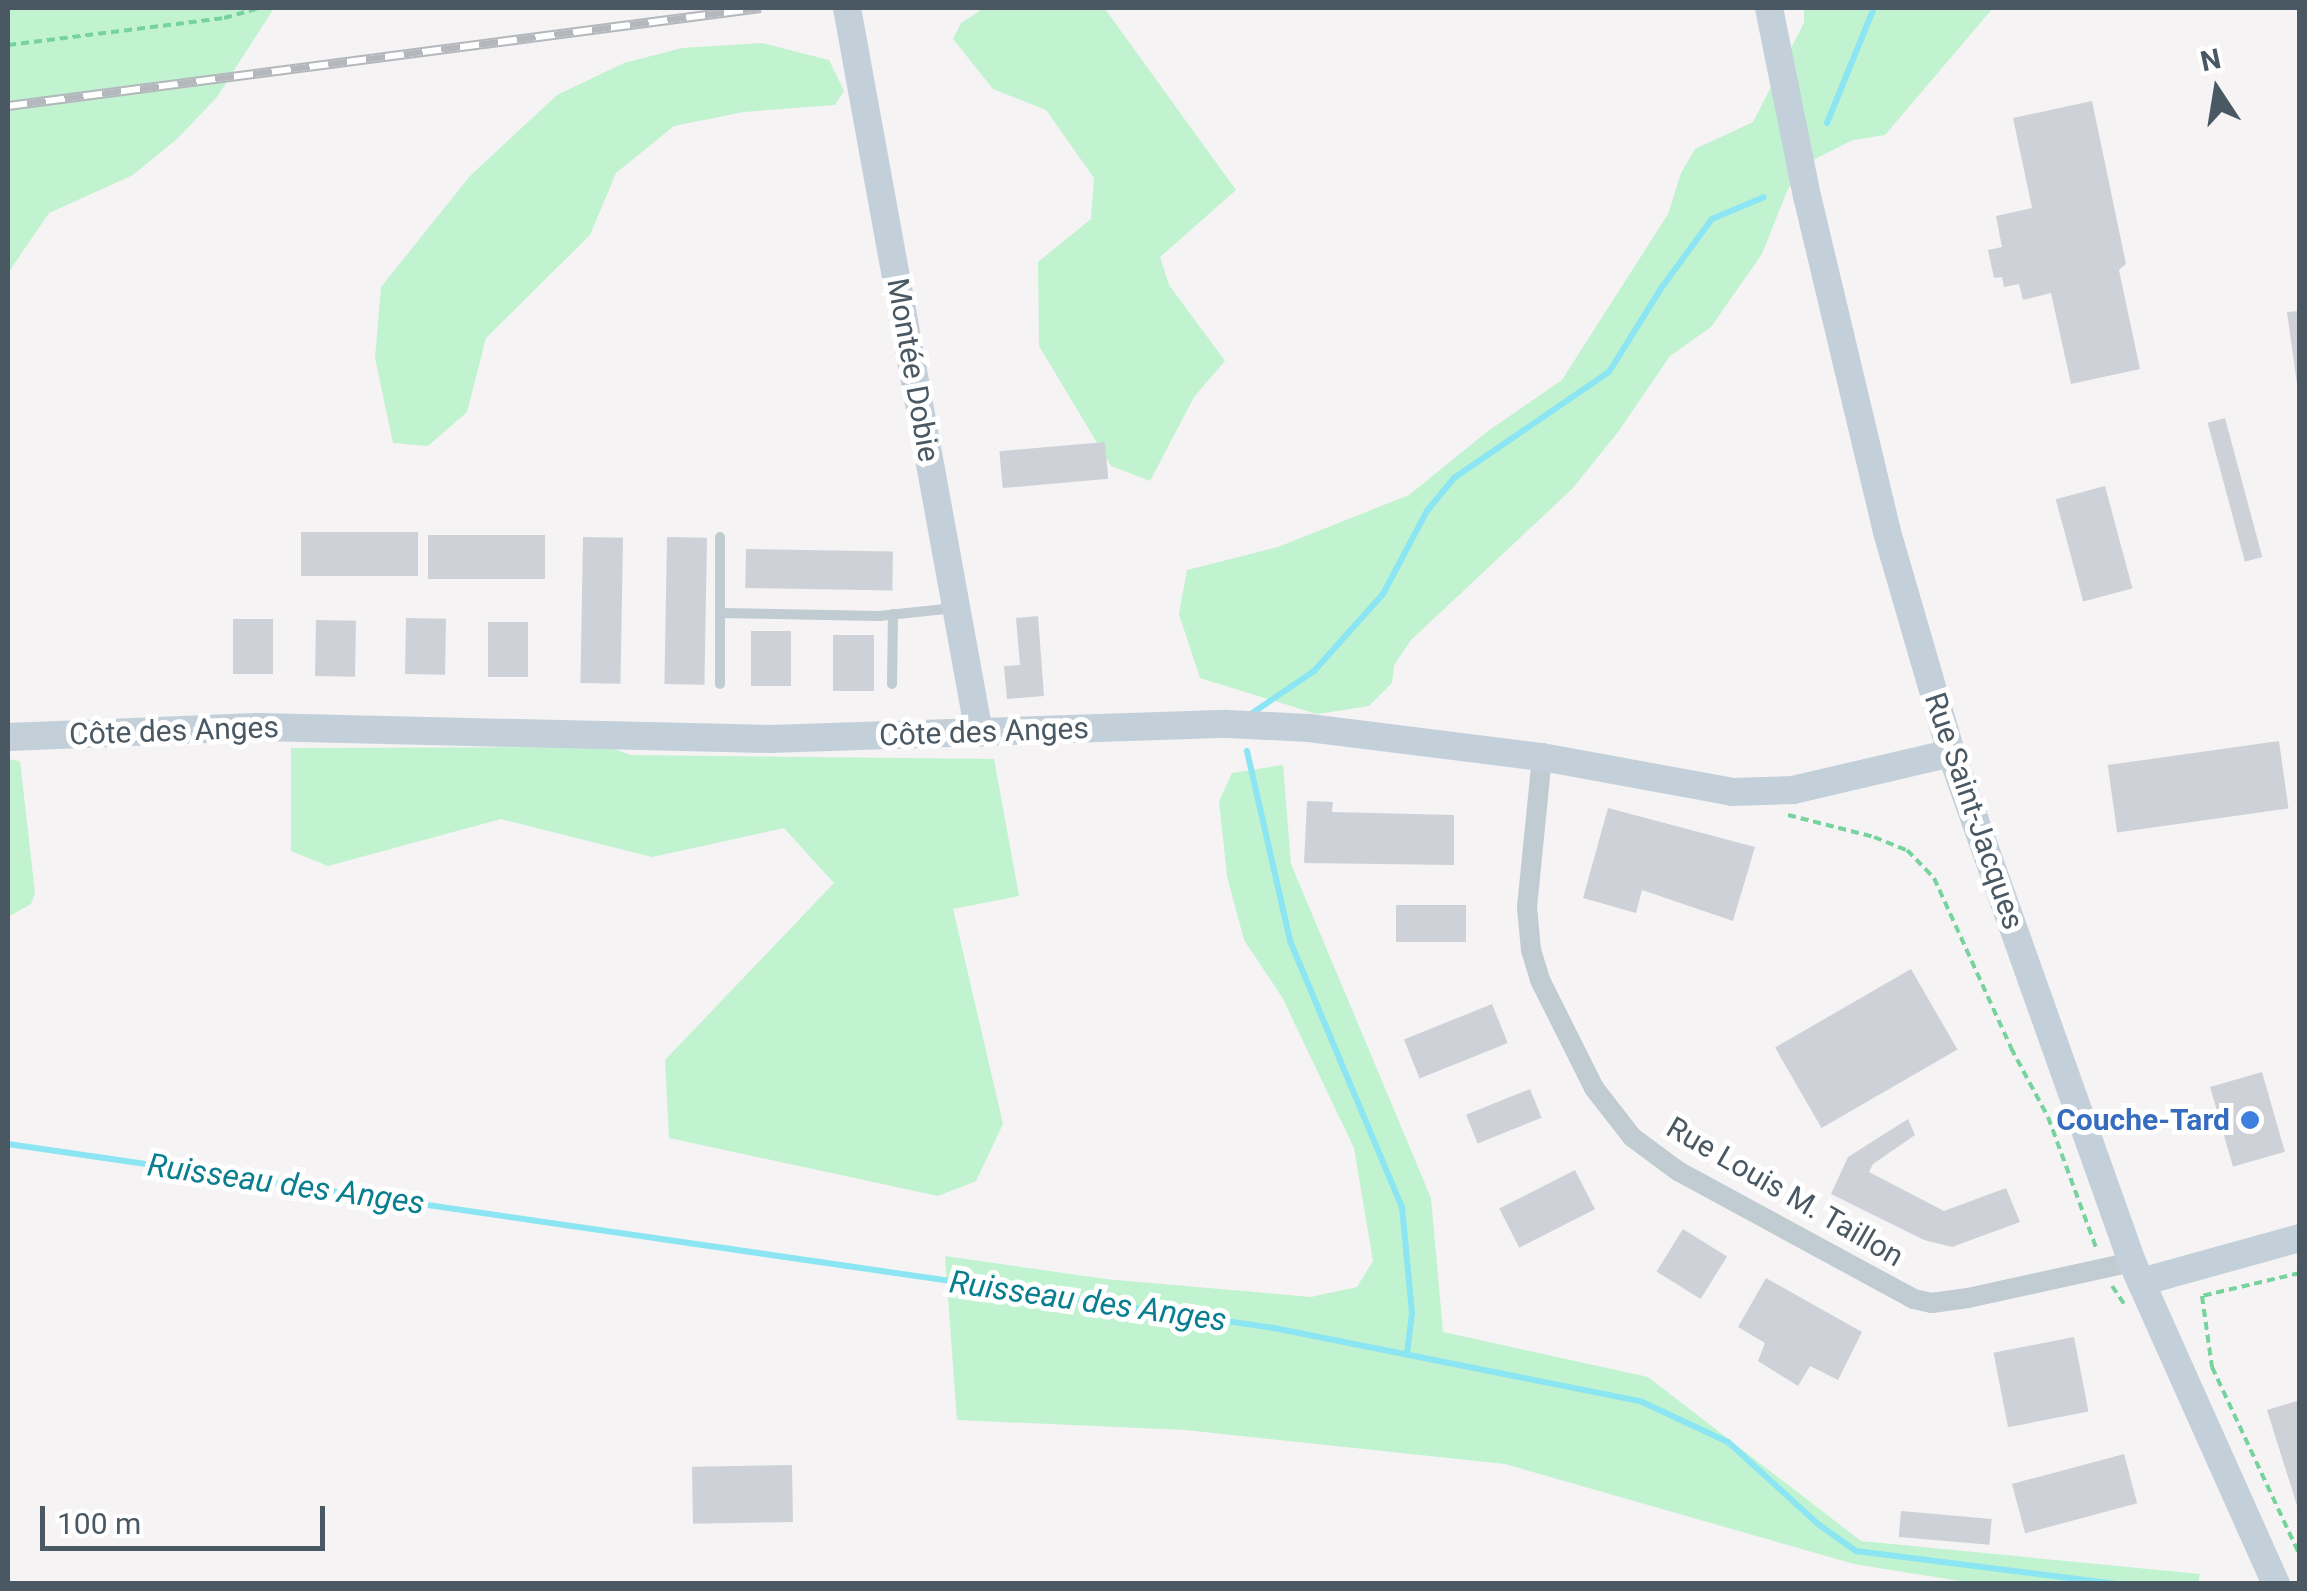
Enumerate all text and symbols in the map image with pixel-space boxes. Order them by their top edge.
north arrow [2167,40,2267,140]
text: N [2198,42,2224,78]
street label: Montée Dobie [879,275,947,465]
street label: Rue Saint-Jacques [1917,688,2031,934]
street label: Côte des Anges [68,709,280,753]
street label: Côte des Anges [878,710,1090,754]
place label: Couche-Tard [2056,1102,2230,1138]
street label: Rue Louis M. Taillon [1660,1109,1910,1275]
marker: Couche-Tard [2239,1109,2261,1131]
water label: Ruisseau des Anges [145,1146,427,1222]
water label: Ruisseau des Anges [947,1263,1229,1339]
scale bar [45,1486,330,1548]
text: 100 m [57,1506,141,1541]

